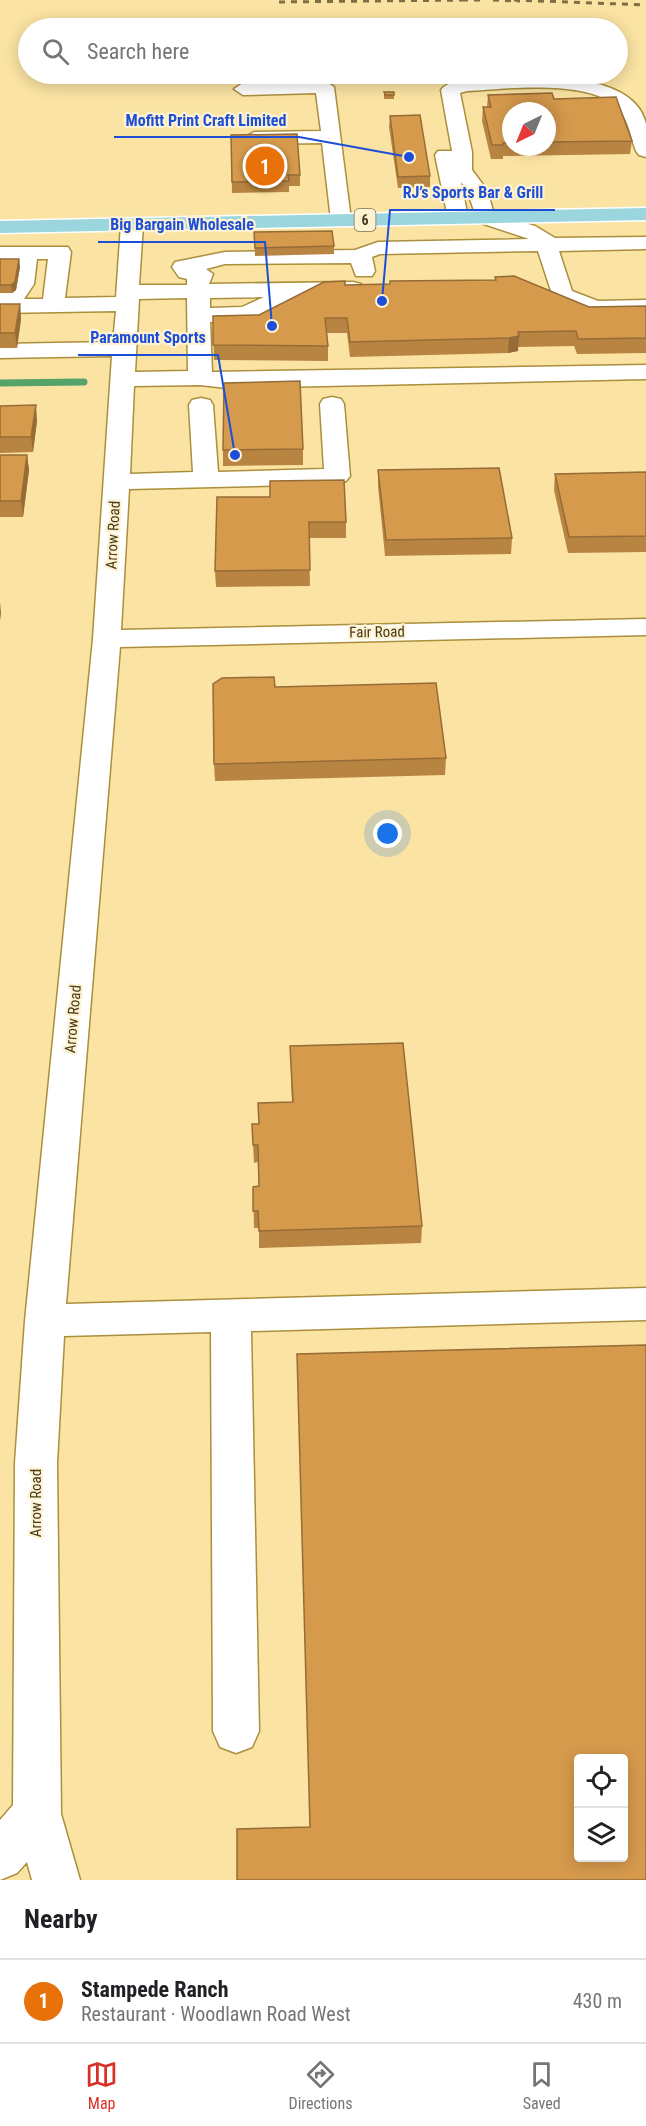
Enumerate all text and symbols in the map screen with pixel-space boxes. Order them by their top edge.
search box [18,18,628,84]
icon: search [39,35,72,68]
text: Search here [87,39,189,64]
north arrow [502,102,556,156]
callout: Mofitt Print Craft Limited [114,103,299,137]
text: Mofitt Print Craft Limited [126,111,286,130]
pin: 1 [246,144,284,188]
callout: RJ’s Sports Bar & Grill [390,176,555,210]
text: RJ’s Sports Bar & Grill [403,183,543,202]
callout: Big Bargain Wholesale [98,208,265,242]
road number: 6 [354,209,376,231]
text: Big Bargain Wholesale [110,215,254,234]
callout: Paramount Sports [78,321,218,355]
text: Paramount Sports [90,328,206,347]
street label: Arrow Road [102,500,124,570]
street label: Fair Road [349,623,405,641]
your location [373,819,402,848]
street label: Arrow Road [61,984,85,1054]
street label: Arrow Road [27,1469,45,1537]
map controls [574,1754,628,1862]
button: locate [574,1754,628,1808]
button: layers [574,1808,628,1862]
text: Nearby [24,1904,98,1934]
text: Stampede Ranch [81,1977,229,2002]
text: 1 [38,1989,49,2013]
text: 430 m [573,1989,622,2013]
text: Restaurant · Woodlawn Road West [81,2002,351,2026]
tab: Map [85,2058,118,2113]
tab: Directions [289,2058,352,2113]
tab: Saved [523,2058,561,2113]

